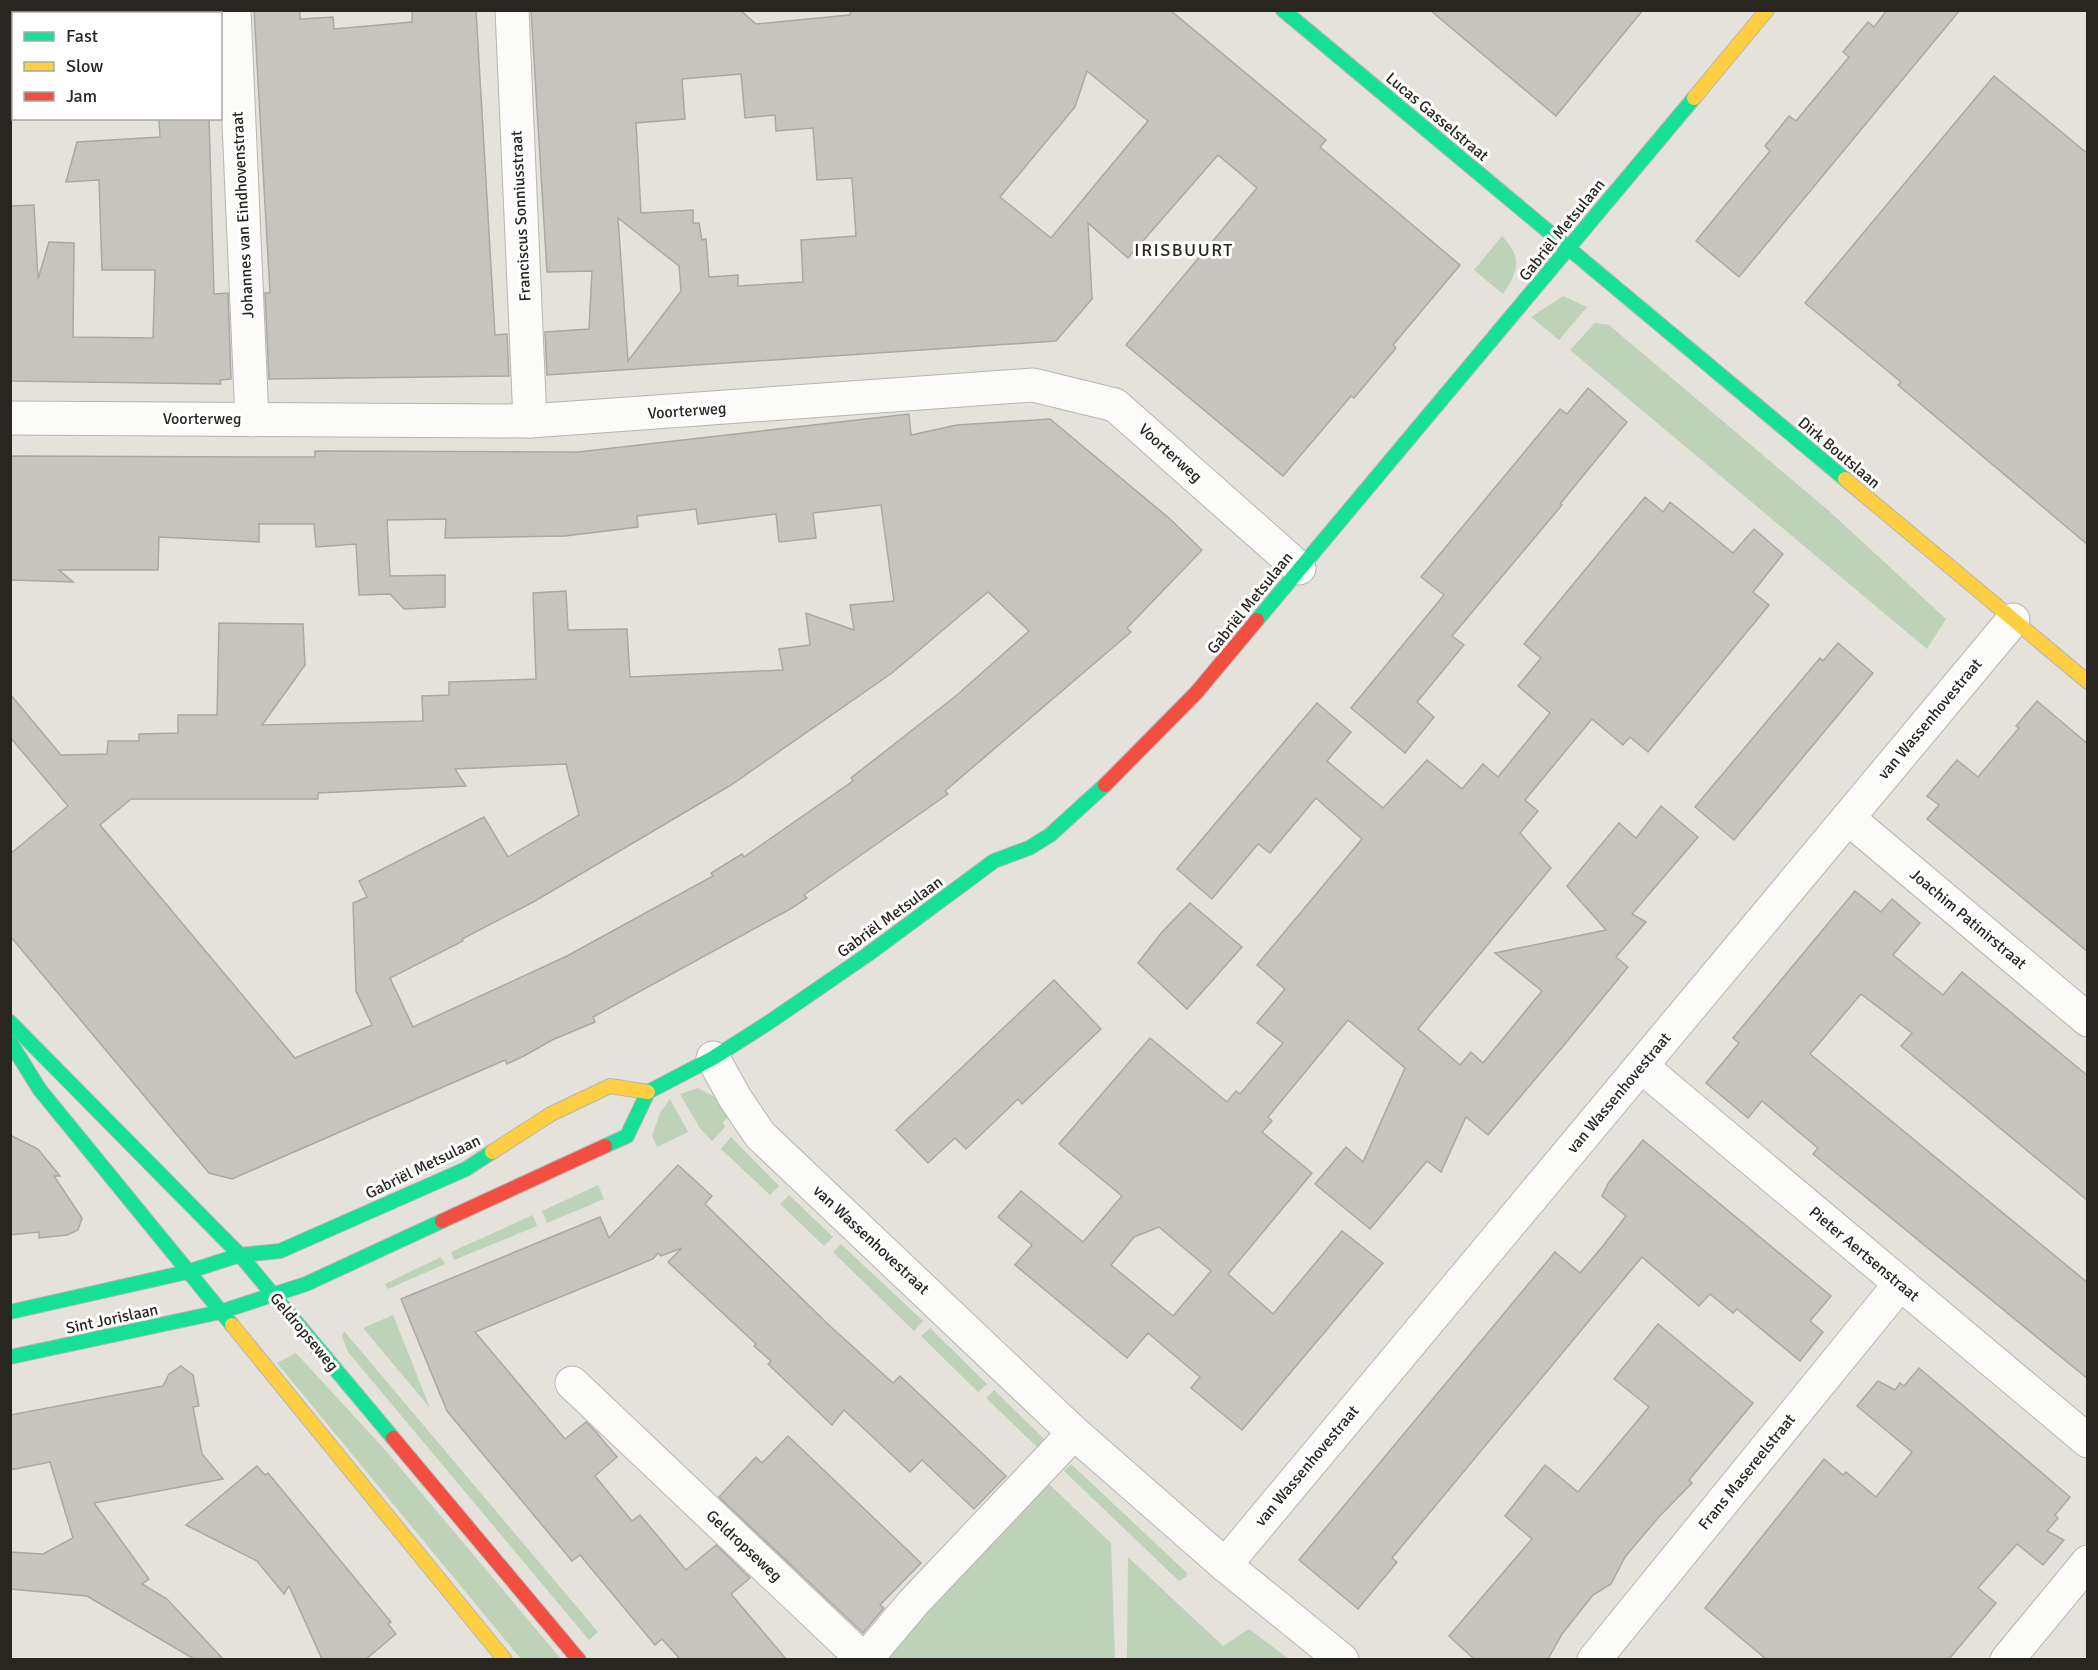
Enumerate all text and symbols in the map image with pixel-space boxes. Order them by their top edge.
legend [12,12,222,120]
text: Fast [66,25,98,47]
text: Slow [66,55,103,77]
street label: Lucas Gasselstraat [1382,68,1493,166]
text: Jam [66,85,97,107]
street label: Johannes van Eindhovenstraat [228,111,258,319]
street label: Franciscus Sonniusstraat [507,130,535,302]
street label: Gabriël Metsulaan [1515,175,1609,285]
district label: IRISBUURT [1134,239,1234,261]
street label: Voorterweg [647,398,727,424]
street label: Voorterweg [163,409,241,429]
street label: Dirk Boutslaan [1794,413,1884,493]
street label: Voorterweg [1134,419,1206,487]
street label: Gabriël Metsulaan [1203,548,1297,658]
street label: van Wassenhovestraat [1874,654,1987,783]
street label: Joachim Patinirstraat [1906,864,2031,974]
street label: Gabriël Metsulaan [833,872,947,962]
street label: van Wassenhovestraat [1563,1028,1676,1157]
street label: Gabriël Metsulaan [362,1130,484,1204]
street label: van Wassenhovestraat [809,1181,933,1299]
street label: Pieter Aertsenstraat [1805,1202,1923,1306]
street label: Geldropseweg [265,1289,343,1375]
street label: Sint Jorislaan [64,1299,160,1339]
street label: van Wassenhovestraat [1251,1401,1364,1530]
street label: Frans Masereelstraat [1694,1410,1800,1534]
street label: Geldropseweg [702,1506,786,1586]

